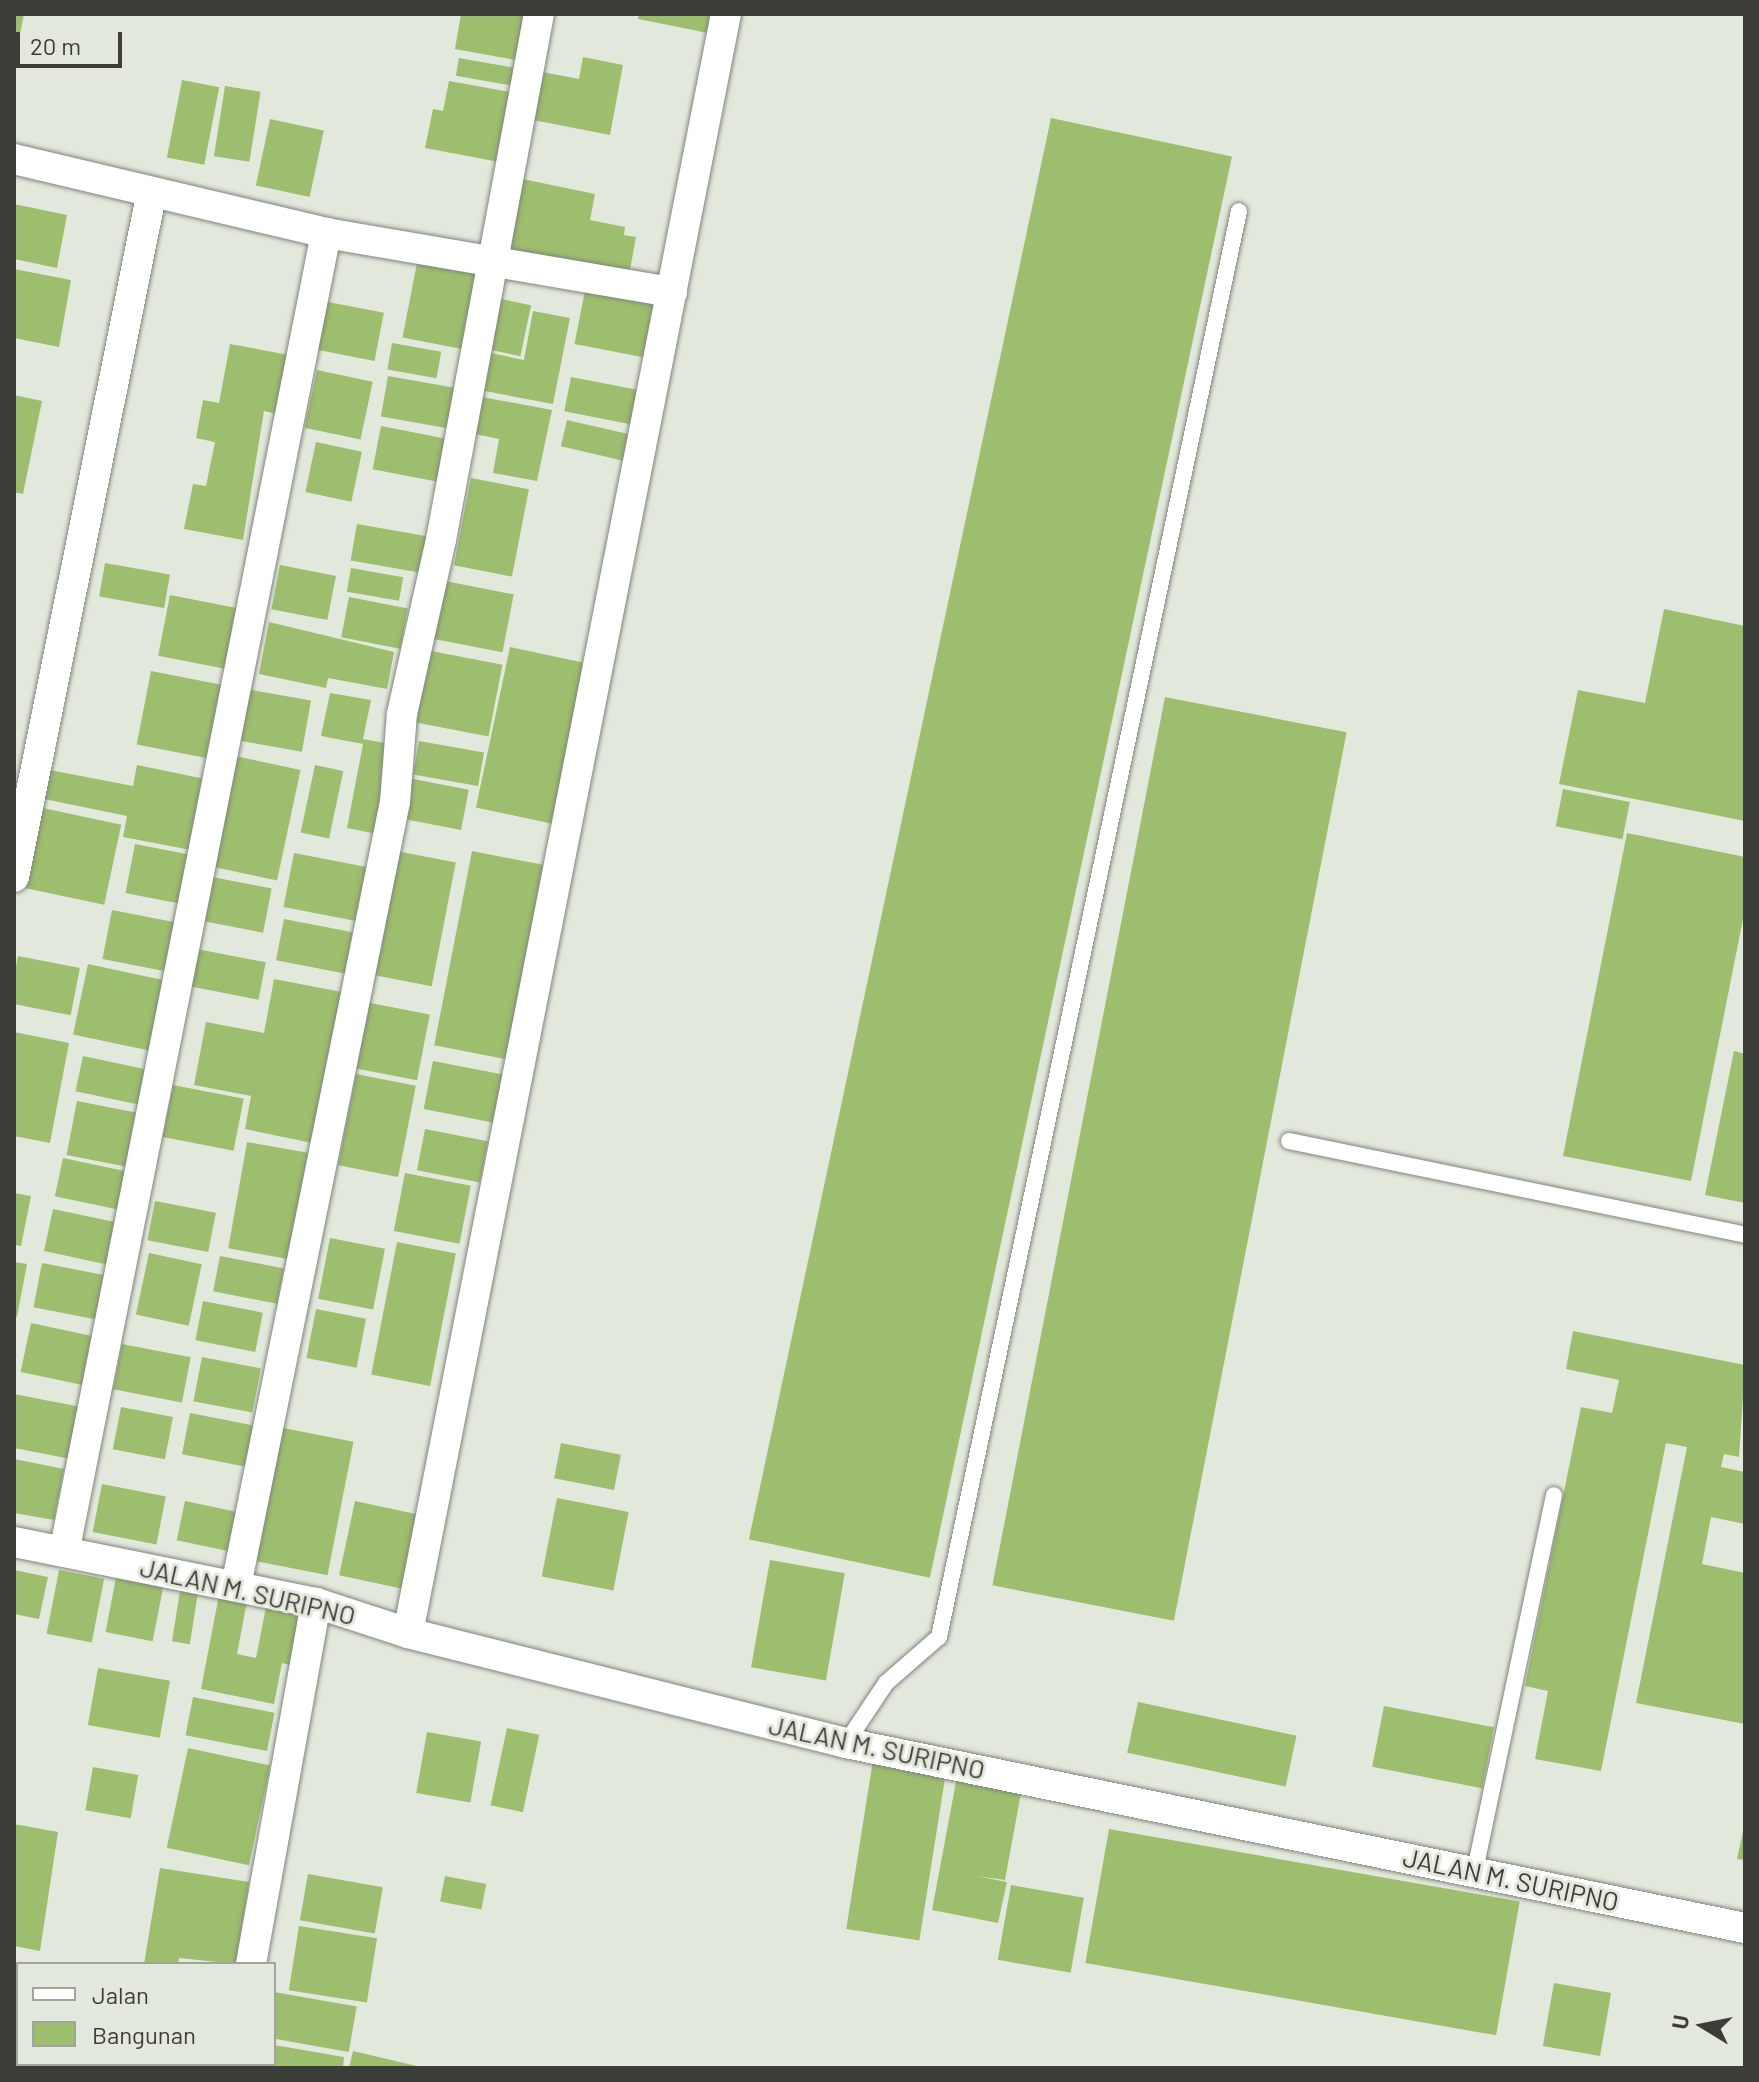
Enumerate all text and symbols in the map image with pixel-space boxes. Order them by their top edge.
scale bar [20,16,126,66]
text: 20 m [30,31,81,60]
street label: JALAN M. SURIPNO [137,1551,359,1631]
street label: JALAN M. SURIPNO [766,1709,988,1785]
street label: JALAN M. SURIPNO [1400,1841,1622,1917]
legend [16,1962,276,2066]
text: Jalan [92,1980,149,2009]
north arrow [1663,1986,1743,2066]
text: U [1665,2013,1693,2031]
text: Bangunan [92,2020,196,2049]

